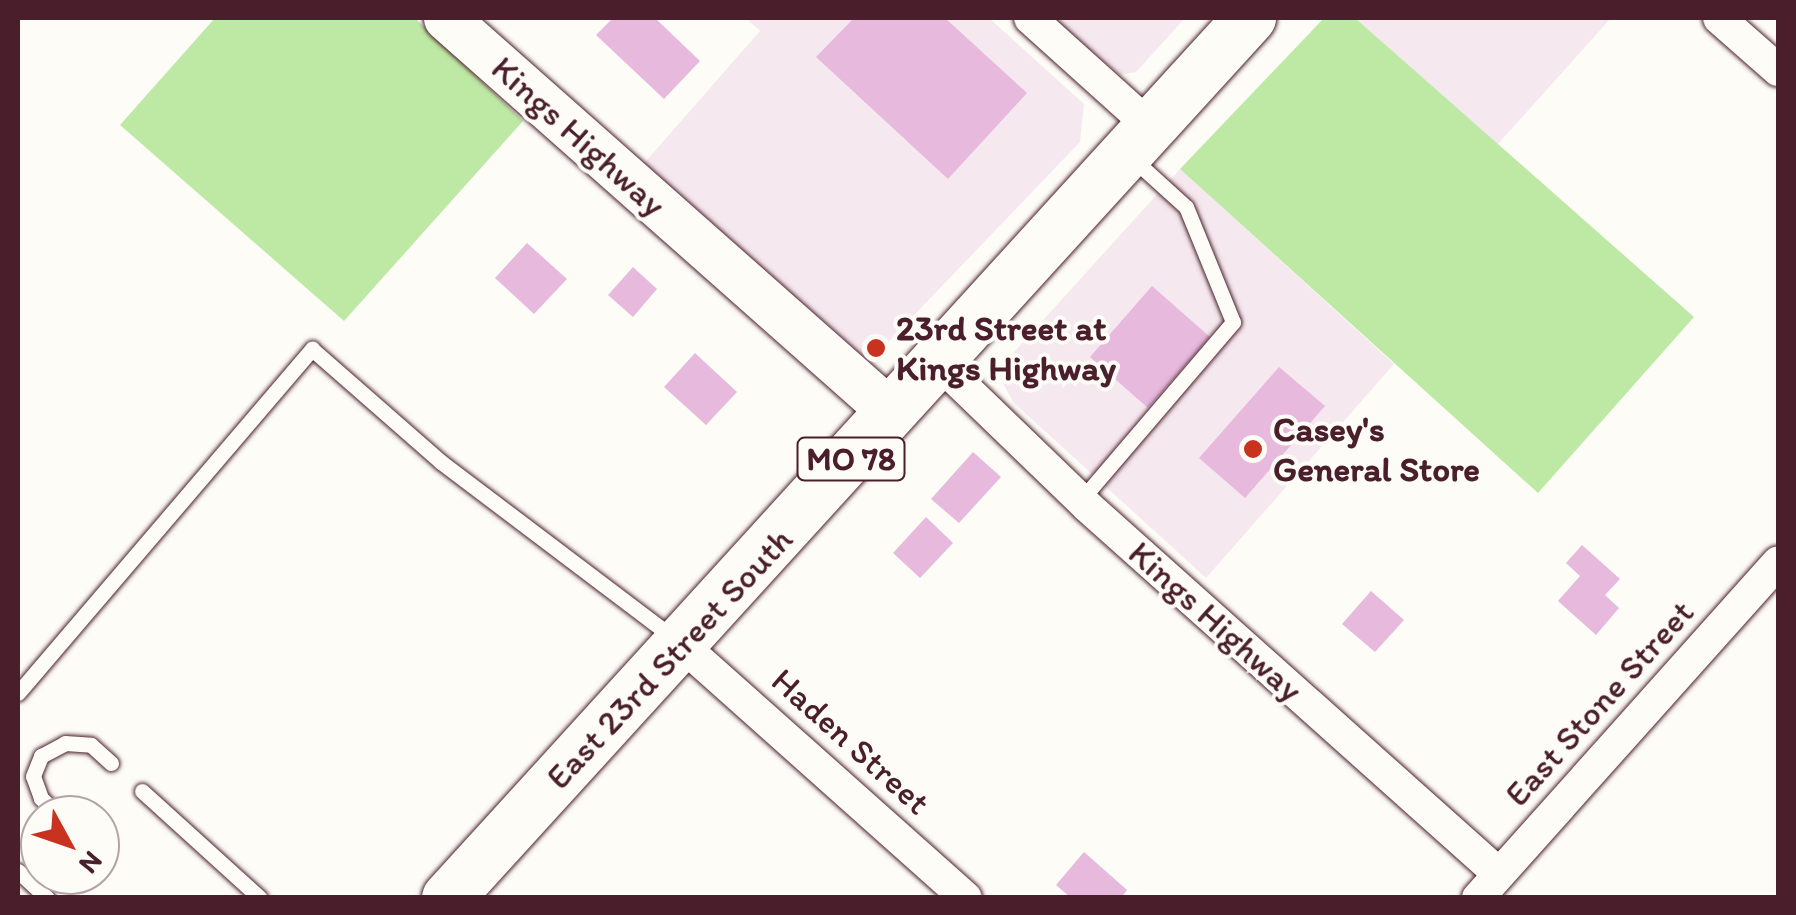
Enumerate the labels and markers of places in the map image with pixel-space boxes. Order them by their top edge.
place label: 23rd Street at Kings Highway [896,307,1115,389]
marker: 23rd Street at Kings Highway [865,337,887,359]
place label: Casey's General Store [1273,408,1480,490]
marker: Casey's General Store [1242,438,1264,460]

